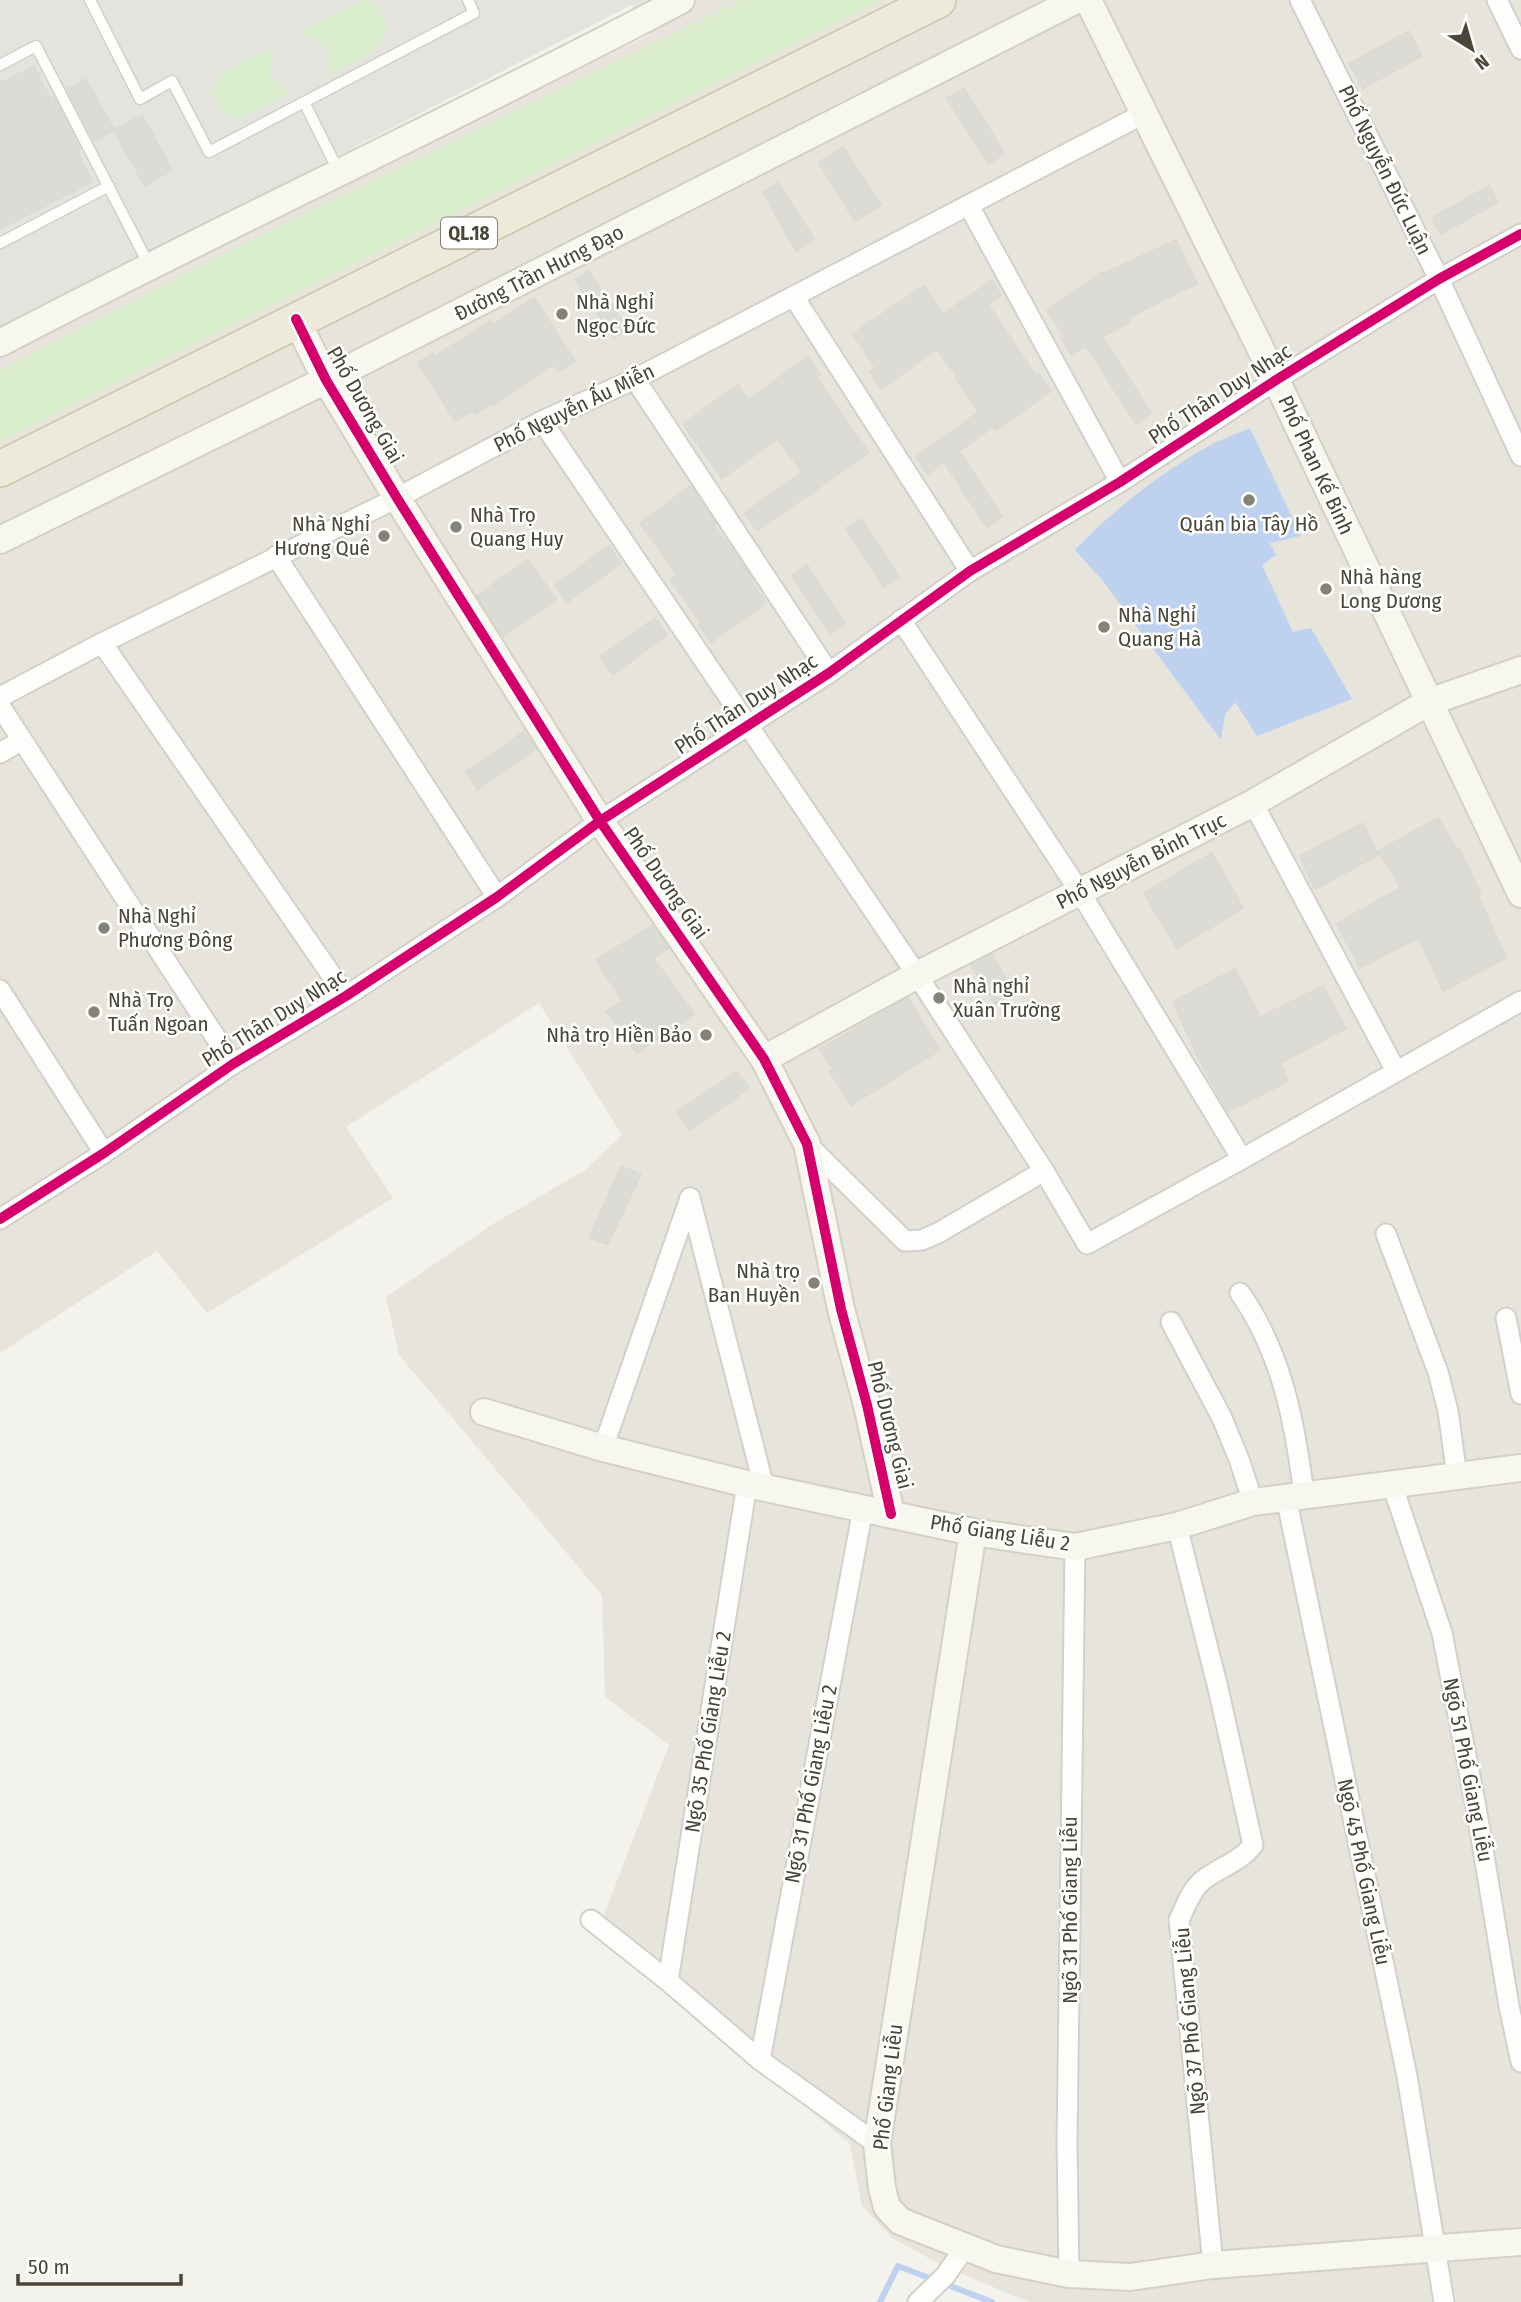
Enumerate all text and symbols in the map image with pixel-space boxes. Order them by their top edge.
north arrow [1437,14,1507,84]
text: N [1470,50,1493,75]
street label: Phố Nguyễn Đức Luận [1333,81,1437,259]
road number: QL.18 [441,218,497,248]
street label: Đường Trần Hưng Đạo [450,219,628,327]
place label: Nhà Nghỉ Ngọc Đức [576,289,656,339]
marker: Nhà Nghỉ Ngọc Đức [554,306,570,322]
street label: Phố Thân Duy Nhạc [1144,338,1296,450]
street label: Phố Dương Giai [321,342,409,468]
street label: Phố Nguyễn Ấu Miễn [489,357,658,458]
street label: Phố Phan Kế Bính [1272,391,1360,539]
marker: Quán bia Tây Hồ [1241,492,1257,508]
place label: Nhà Trọ Quang Huy [470,502,564,552]
place label: Nhà Nghỉ Hương Quê [274,511,370,561]
place label: Quán bia Tây Hồ [1180,511,1318,537]
marker: Nhà Trọ Quang Huy [448,519,464,535]
marker: Nhà Nghỉ Hương Quê [376,528,392,544]
place label: Nhà hàng Long Dương [1340,564,1442,614]
marker: Nhà hàng Long Dương [1318,581,1334,597]
place label: Nhà Nghỉ Quang Hà [1118,602,1201,652]
marker: Nhà Nghỉ Quang Hà [1096,619,1112,635]
street label: Phố Thân Duy Nhạc [670,648,822,760]
street label: Phố Nguyễn Bỉnh Trục [1052,807,1230,915]
street label: Phố Dương Giai [618,822,714,944]
place label: Nhà Nghỉ Phương Đông [118,903,233,953]
marker: Nhà Nghỉ Phương Đông [96,920,112,936]
street label: Phố Thân Duy Nhạc [197,963,351,1073]
place label: Nhà nghỉ Xuân Trường [953,973,1060,1023]
place label: Nhà Trọ Tuấn Ngoan [108,987,209,1037]
marker: Nhà nghỉ Xuân Trường [931,990,947,1006]
marker: Nhà Trọ Tuấn Ngoan [86,1004,102,1020]
place label: Nhà trọ Hiền Bảo [546,1022,692,1048]
marker: Nhà trọ Hiền Bảo [698,1027,714,1043]
place label: Nhà trọ Ban Huyền [708,1258,800,1308]
marker: Nhà trọ Ban Huyền [806,1275,822,1291]
street label: Phố Dương Giai [862,1358,918,1492]
street label: Phố Giang Liễu 2 [928,1509,1072,1557]
street label: Ngõ 35 Phố Giang Liễu 2 [679,1629,737,1835]
street label: Ngõ 51 Phố Giang Liễu [1437,1676,1499,1864]
street label: Ngõ 31 Phố Giang Liễu 2 [779,1683,843,1885]
street label: Ngõ 45 Phố Giang Liễu [1332,1776,1396,1968]
street label: Ngõ 31 Phố Giang Liễu [1057,1816,1083,2004]
street label: Ngõ 37 Phố Giang Liễu [1169,1926,1211,2116]
street label: Phố Giang Liễu [867,2022,909,2152]
scale bar [18,2242,180,2286]
text: 50 m [28,2254,70,2280]

